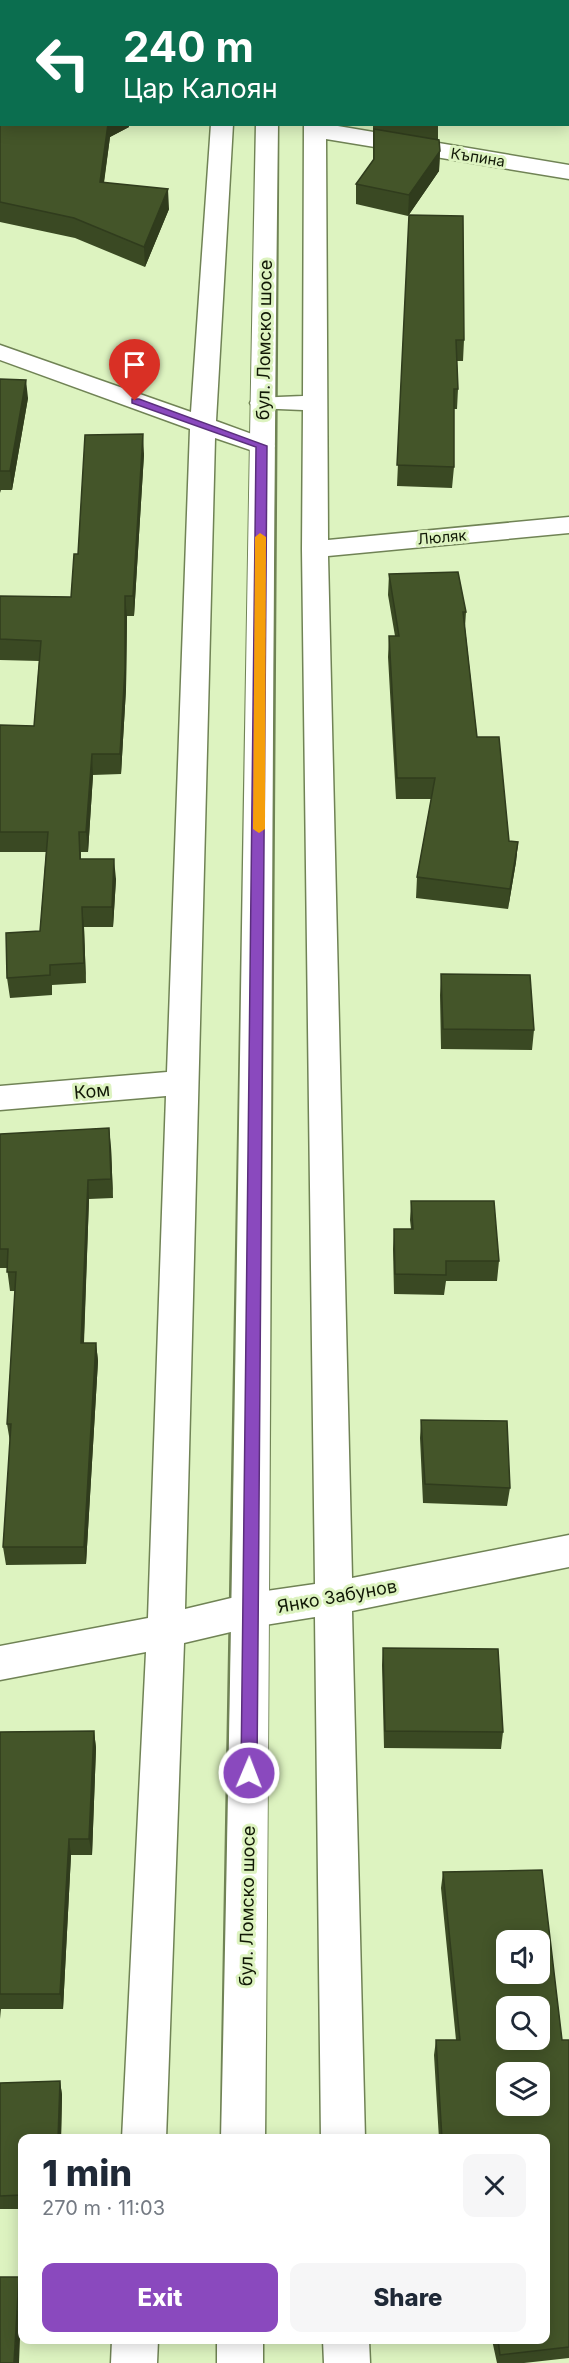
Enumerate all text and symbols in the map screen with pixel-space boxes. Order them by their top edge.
text: 240 m [123,21,254,72]
icon: left [24,24,102,102]
text: Цар Калоян [123,72,278,105]
street label: Къпина [449,143,507,171]
street label: бул. Ломско шосе [252,260,276,420]
pin [109,339,160,401]
icon: arrive [118,348,151,381]
street label: Люляк [417,525,467,549]
street label: Ком [73,1079,111,1103]
street label: Янко Забунов [276,1575,398,1617]
position arrow [217,1741,281,1805]
street label: бул. Ломско шосе [235,1826,259,1986]
map controls [496,1930,550,2116]
button: sound [496,1930,550,1984]
button: search [496,1996,550,2050]
button: layers [496,2062,550,2116]
text: 1 min [42,2151,132,2195]
button: close [463,2154,526,2217]
text: 270 m · 11:03 [42,2196,165,2220]
button: Exit [42,2263,278,2332]
button: Share [290,2263,526,2332]

